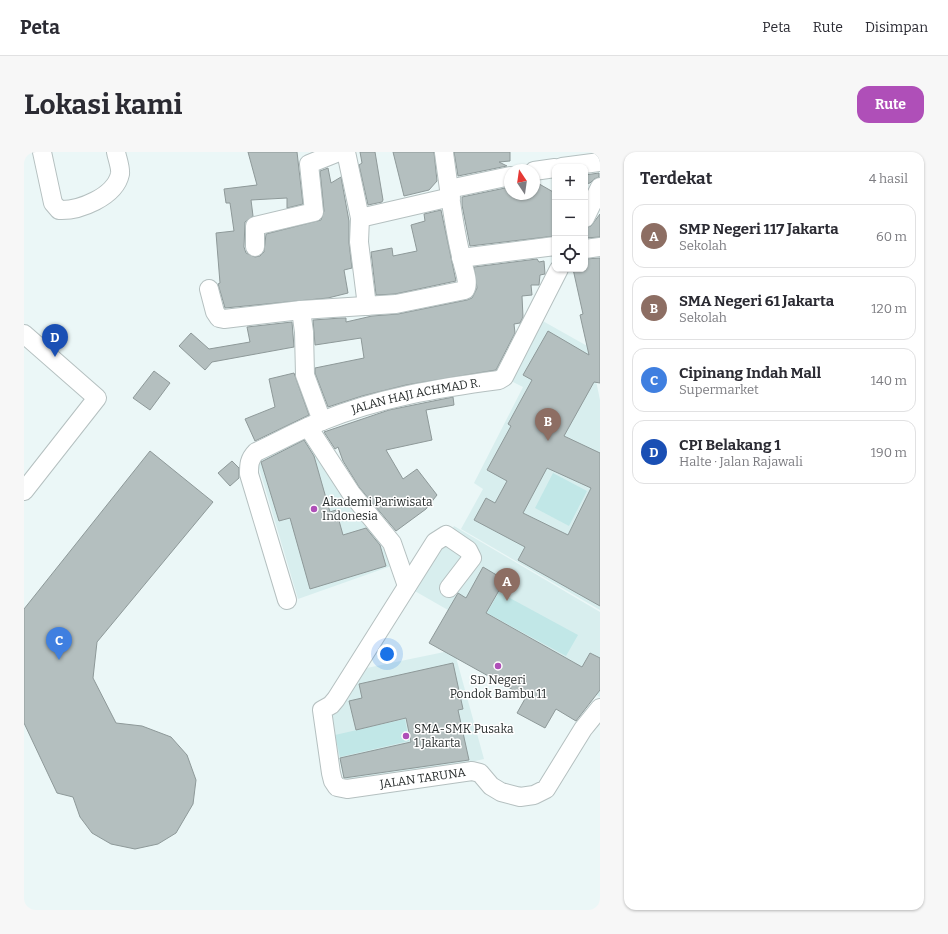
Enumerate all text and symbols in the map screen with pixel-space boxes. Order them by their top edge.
text: Peta [20,16,60,39]
text: Peta [762,19,791,36]
text: Rute [813,19,843,36]
text: Disimpan [865,19,928,36]
button: Rute [857,86,924,123]
text: Lokasi kami [24,88,182,121]
north arrow [504,164,540,200]
map controls [552,164,588,272]
button: + [552,164,588,200]
text: Terdekat [640,168,712,189]
text: 4 hasil [869,171,908,186]
button: − [552,200,588,236]
text: SMP Negeri 117 Jakarta [679,220,839,238]
text: A [649,229,659,244]
text: 60 m [876,229,907,244]
button: locate [552,236,588,272]
text: Sekolah [679,238,727,253]
text: SMA Negeri 61 Jakarta [679,292,834,310]
text: B [650,301,658,316]
text: 120 m [871,301,907,316]
text: Sekolah [679,310,727,325]
pin: D [42,324,68,357]
text: Cipinang Indah Mall [679,364,821,382]
text: C [650,373,658,388]
text: 140 m [871,373,907,388]
street label: JALAN HAJI ACHMAD R. [349,376,481,417]
text: Supermarket [679,382,759,397]
pin: B [535,408,561,441]
text: CPI Belakang 1 [679,436,781,454]
text: D [649,445,659,460]
text: 190 m [871,445,907,460]
text: Halte · Jalan Rajawali [679,454,803,469]
place label: Akademi Pariwisata Indonesia [322,495,433,523]
marker: Akademi Pariwisata Indonesia [309,504,319,514]
pin: A [494,568,520,601]
pin: C [46,627,72,660]
your location [377,644,397,664]
marker: SD Negeri Pondok Bambu 11 [493,661,503,671]
place label: SD Negeri Pondok Bambu 11 [450,673,546,701]
place label: SMA-SMK Pusaka 1 Jakarta [414,722,514,750]
marker: SMA-SMK Pusaka 1 Jakarta [401,731,411,741]
street label: JALAN TARUNA [378,765,467,791]

